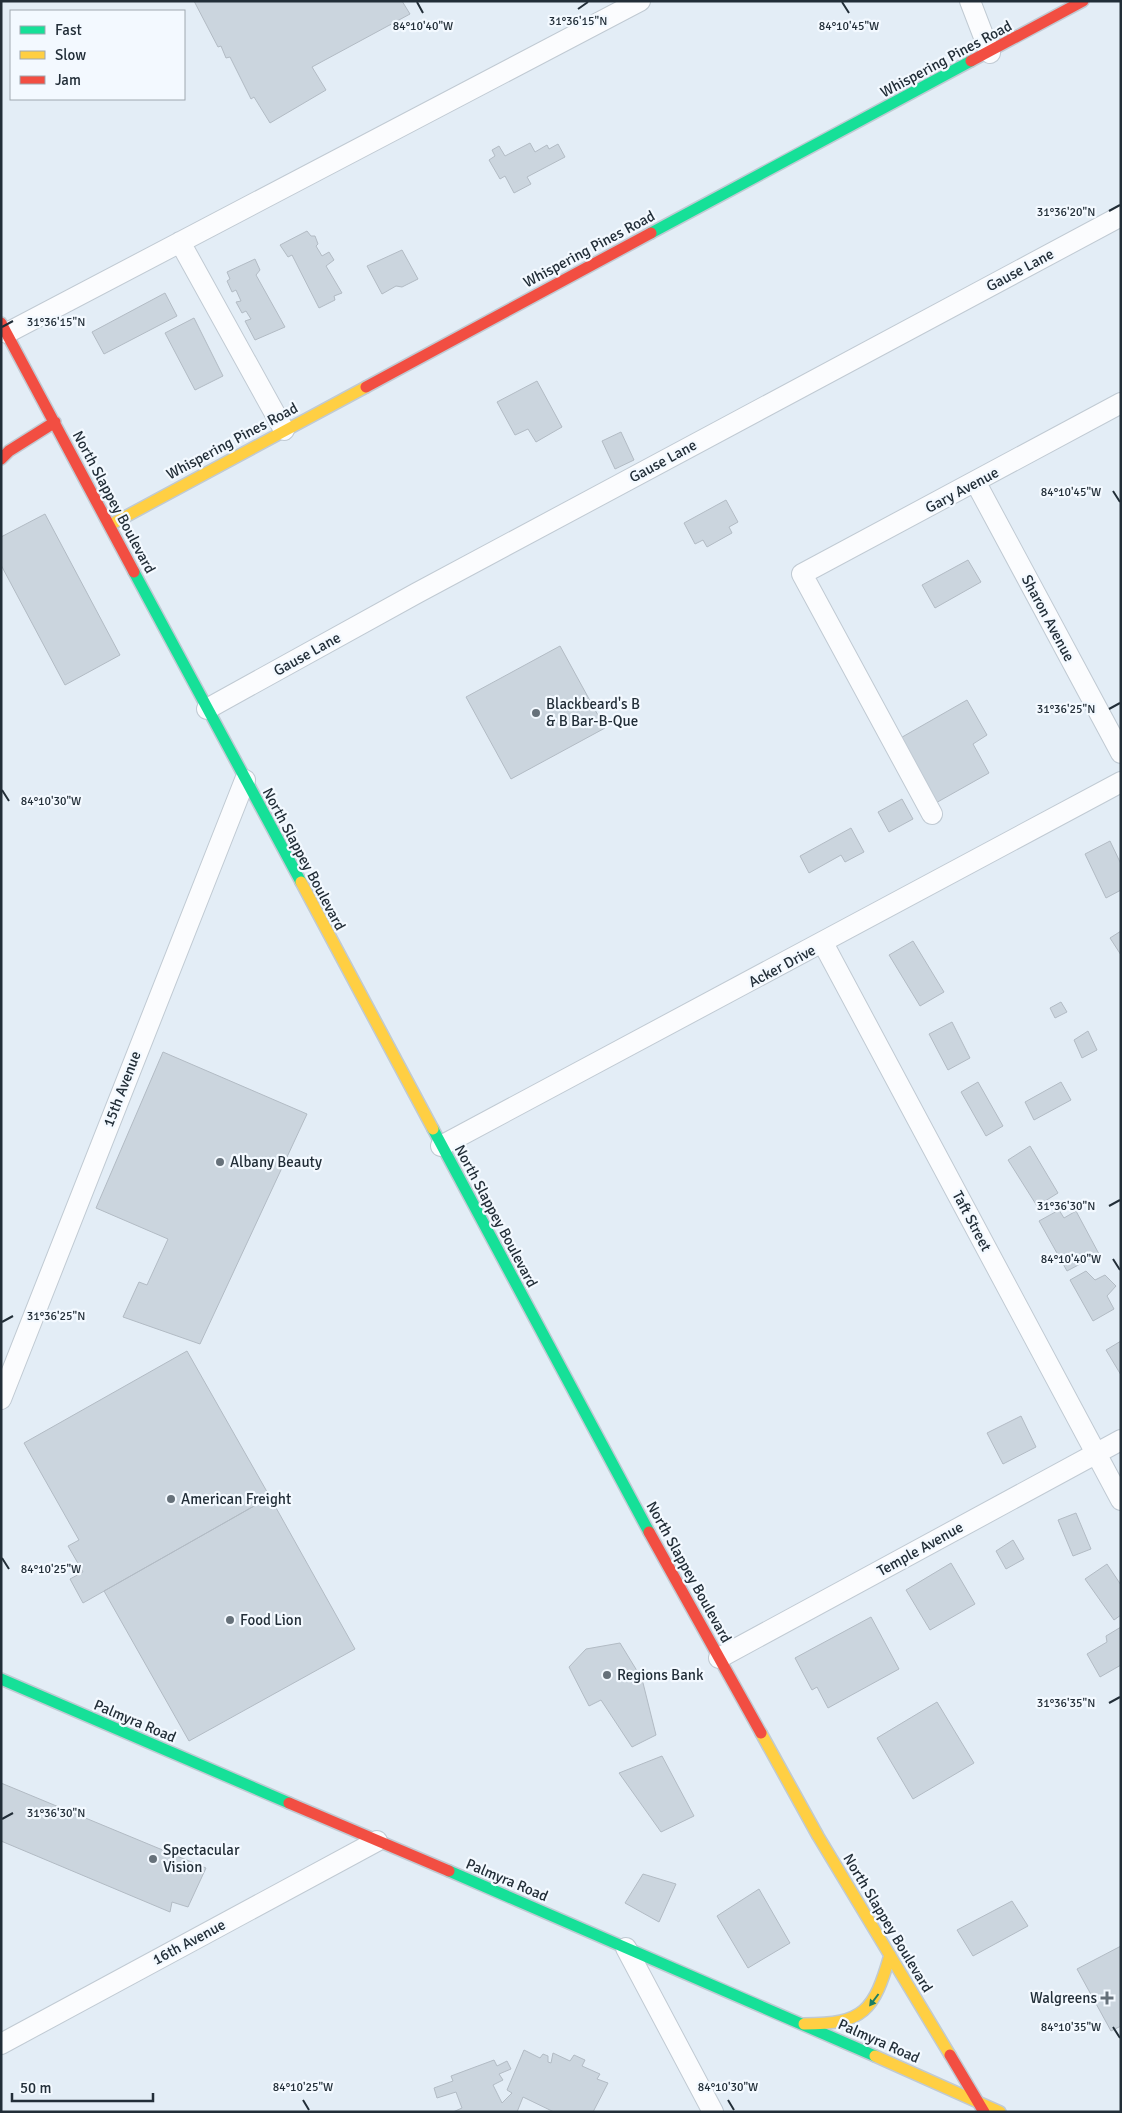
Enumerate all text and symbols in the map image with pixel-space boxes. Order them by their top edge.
legend [10,10,185,100]
text: 31°36'15"N [549,14,607,29]
street label: Whispering Pines Road [877,17,1015,101]
text: 84°10'40"W [393,19,453,34]
text: 84°10'45"W [819,19,879,34]
text: Fast [55,21,82,39]
text: Slow [55,46,86,64]
text: Jam [55,71,81,89]
text: 31°36'20"N [1037,205,1095,220]
street label: Whispering Pines Road [520,207,658,291]
street label: Gause Lane [983,245,1057,295]
text: 31°36'15"N [27,315,85,330]
street label: Whispering Pines Road [163,399,301,483]
street label: North Slappey Boulevard [69,428,159,576]
street label: Gause Lane [626,436,700,486]
street label: Gary Avenue [922,463,1002,517]
text: 84°10'45"W [1041,485,1101,500]
street label: Sharon Avenue [1018,572,1078,664]
street label: Gause Lane [270,628,344,680]
place label: Blackbeard's B & B Bar-B-Que [546,695,640,730]
text: 31°36'25"N [1037,702,1095,717]
marker: Blackbeard's B & B Bar-B-Que [530,707,542,719]
street label: North Slappey Boulevard [259,785,349,933]
text: 84°10'30"W [21,794,81,809]
street label: Acker Drive [745,941,819,991]
street label: 15th Avenue [99,1049,145,1129]
street label: North Slappey Boulevard [451,1142,541,1290]
place label: Albany Beauty [230,1153,322,1171]
marker: Albany Beauty [214,1156,226,1168]
street label: Taft Street [949,1188,995,1254]
text: 31°36'30"N [1037,1199,1095,1214]
text: 84°10'40"W [1041,1252,1101,1267]
text: 31°36'25"N [27,1309,85,1324]
place label: American Freight [181,1490,291,1508]
marker: American Freight [165,1493,177,1505]
street label: North Slappey Boulevard [643,1498,735,1646]
street label: Temple Avenue [874,1518,966,1580]
text: 84°10'25"W [21,1562,81,1577]
place label: Food Lion [240,1611,302,1629]
marker: Food Lion [224,1614,236,1626]
place label: Regions Bank [617,1666,704,1684]
marker: Regions Bank [601,1669,613,1681]
street label: Palmyra Road [91,1696,179,1746]
text: 31°36'35"N [1037,1696,1095,1711]
text: 31°36'30"N [27,1806,85,1821]
place label: Spectacular Vision [163,1841,240,1876]
street label: North Slappey Boulevard [839,1850,937,1996]
marker: Spectacular Vision [147,1853,159,1865]
street label: Palmyra Road [463,1855,551,1905]
street label: 16th Avenue [150,1915,228,1969]
place label: Walgreens [1030,1989,1097,2007]
marker: Walgreens [1101,1992,1113,2004]
one-way arrow [868,1993,879,2006]
street label: Palmyra Road [835,2015,923,2067]
text: 84°10'35"W [1041,2020,1101,2035]
scale bar [12,2070,154,2102]
text: 50 m [20,2079,51,2097]
text: 84°10'25"W [273,2080,333,2095]
text: 84°10'30"W [698,2080,758,2095]

